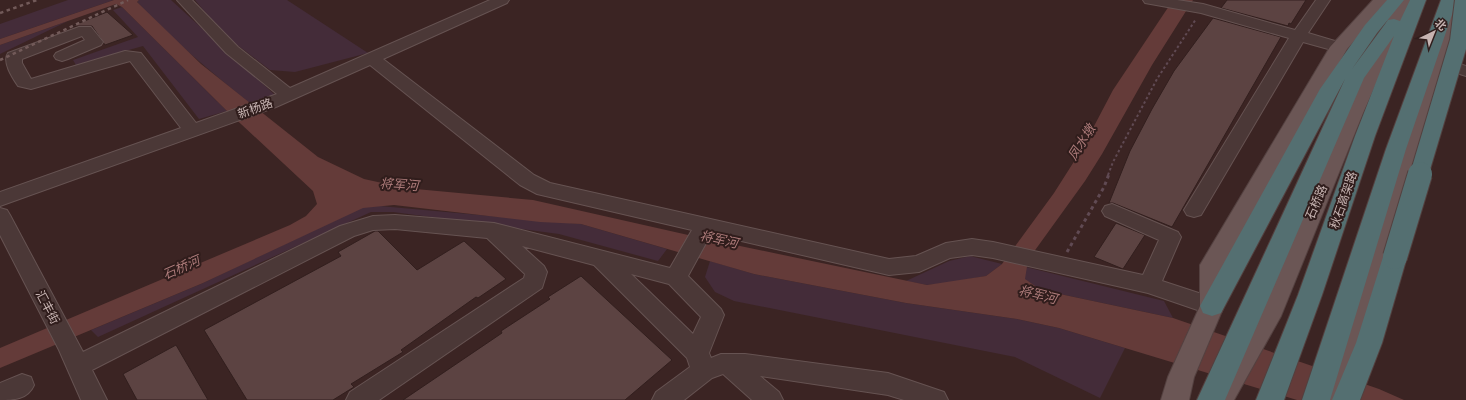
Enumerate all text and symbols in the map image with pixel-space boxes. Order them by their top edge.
north arrow [1414,12,1454,52]
text: 北 [1433,16,1450,33]
street label: 新杨路 [236,95,274,121]
water label: 凤水墩 [1064,120,1099,163]
street label: 秋石高架路 [1326,169,1360,231]
water label: 将军河 [379,175,422,194]
street label: 石桥路 [1302,182,1330,222]
water label: 将军河 [698,227,743,252]
water label: 石桥河 [160,251,205,282]
water label: 将军河 [1017,282,1062,307]
street label: 汇丰街 [33,288,63,326]

